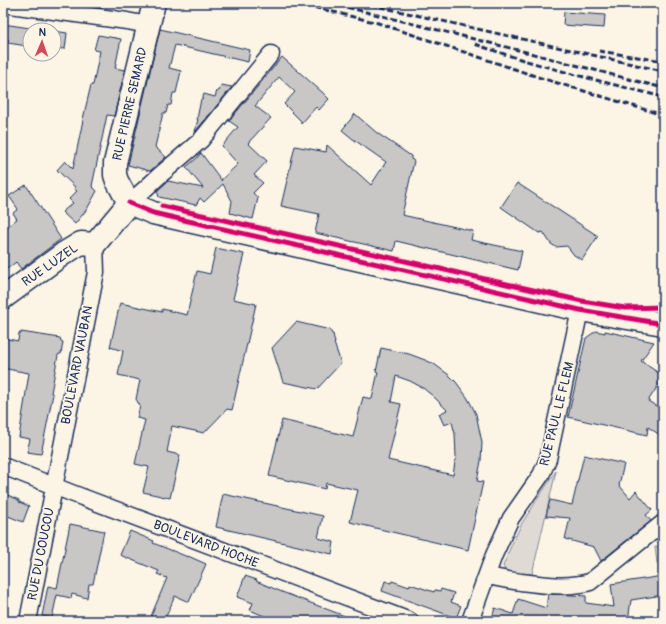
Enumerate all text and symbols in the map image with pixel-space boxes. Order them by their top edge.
north arrow [22,22,62,62]
text: N [38,26,47,39]
street label: RUE PIERRE SEMARD [109,46,151,162]
street label: RUE LUZEL [19,240,81,290]
street label: BOULEVARD VAUBAN [58,304,96,426]
street label: RUE PAUL LE FLEM [536,360,578,468]
street label: RUE DU COUCOU [24,506,58,602]
street label: BOULEVARD HOCHE [151,517,261,572]

